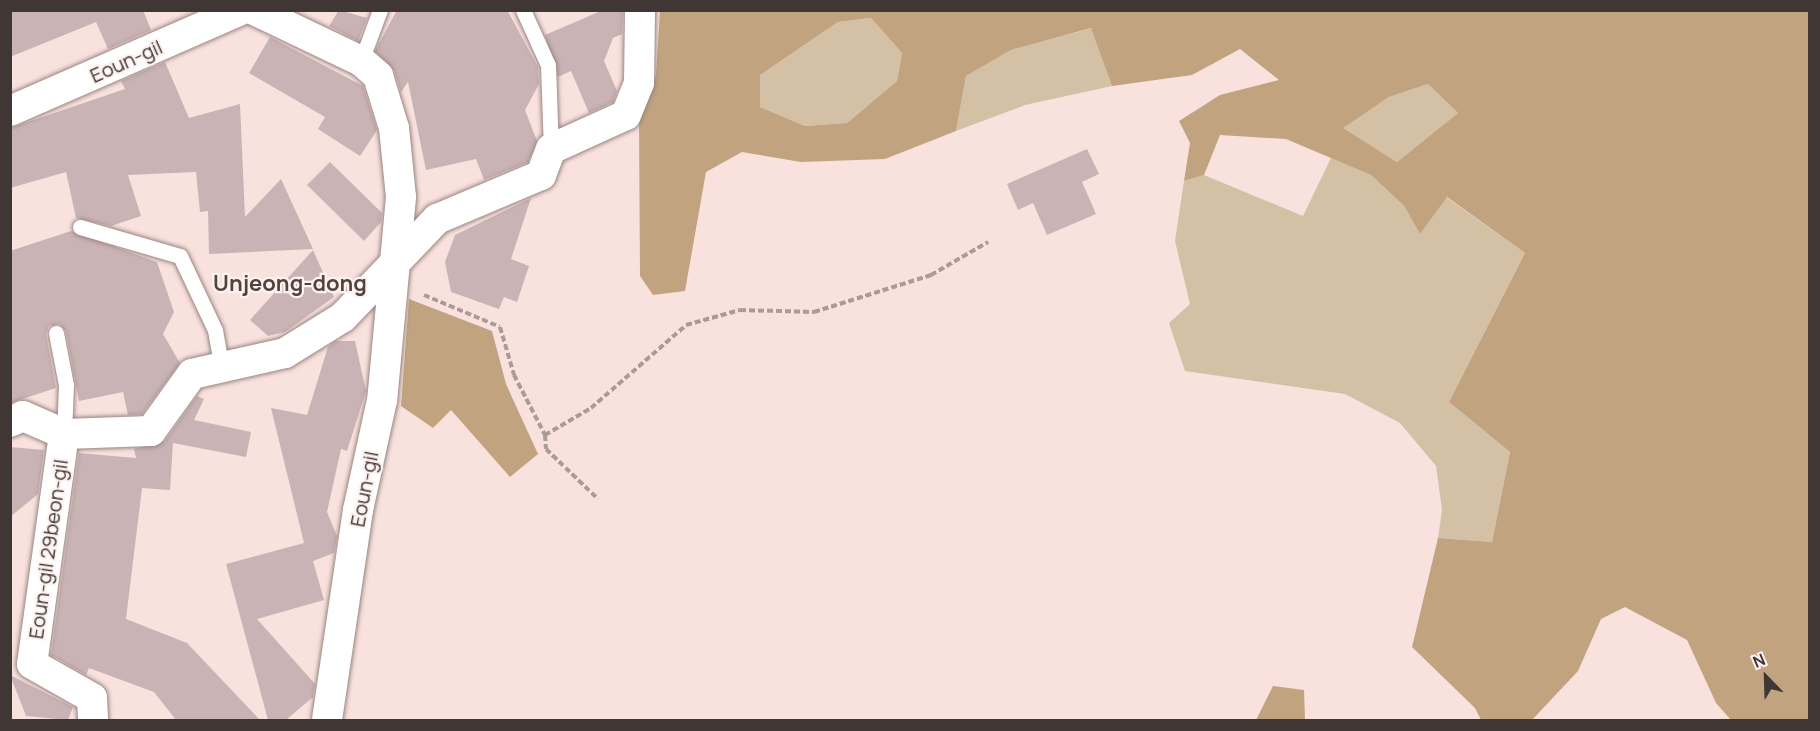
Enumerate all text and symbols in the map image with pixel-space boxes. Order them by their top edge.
street label: Eoun-gil [86,34,166,88]
district label: Unjeong-dong [213,271,367,297]
street label: Eoun-gil [345,449,383,529]
street label: Eoun-gil 29beon-gil [24,458,72,640]
north arrow [1736,647,1796,707]
text: N [1749,648,1769,673]

